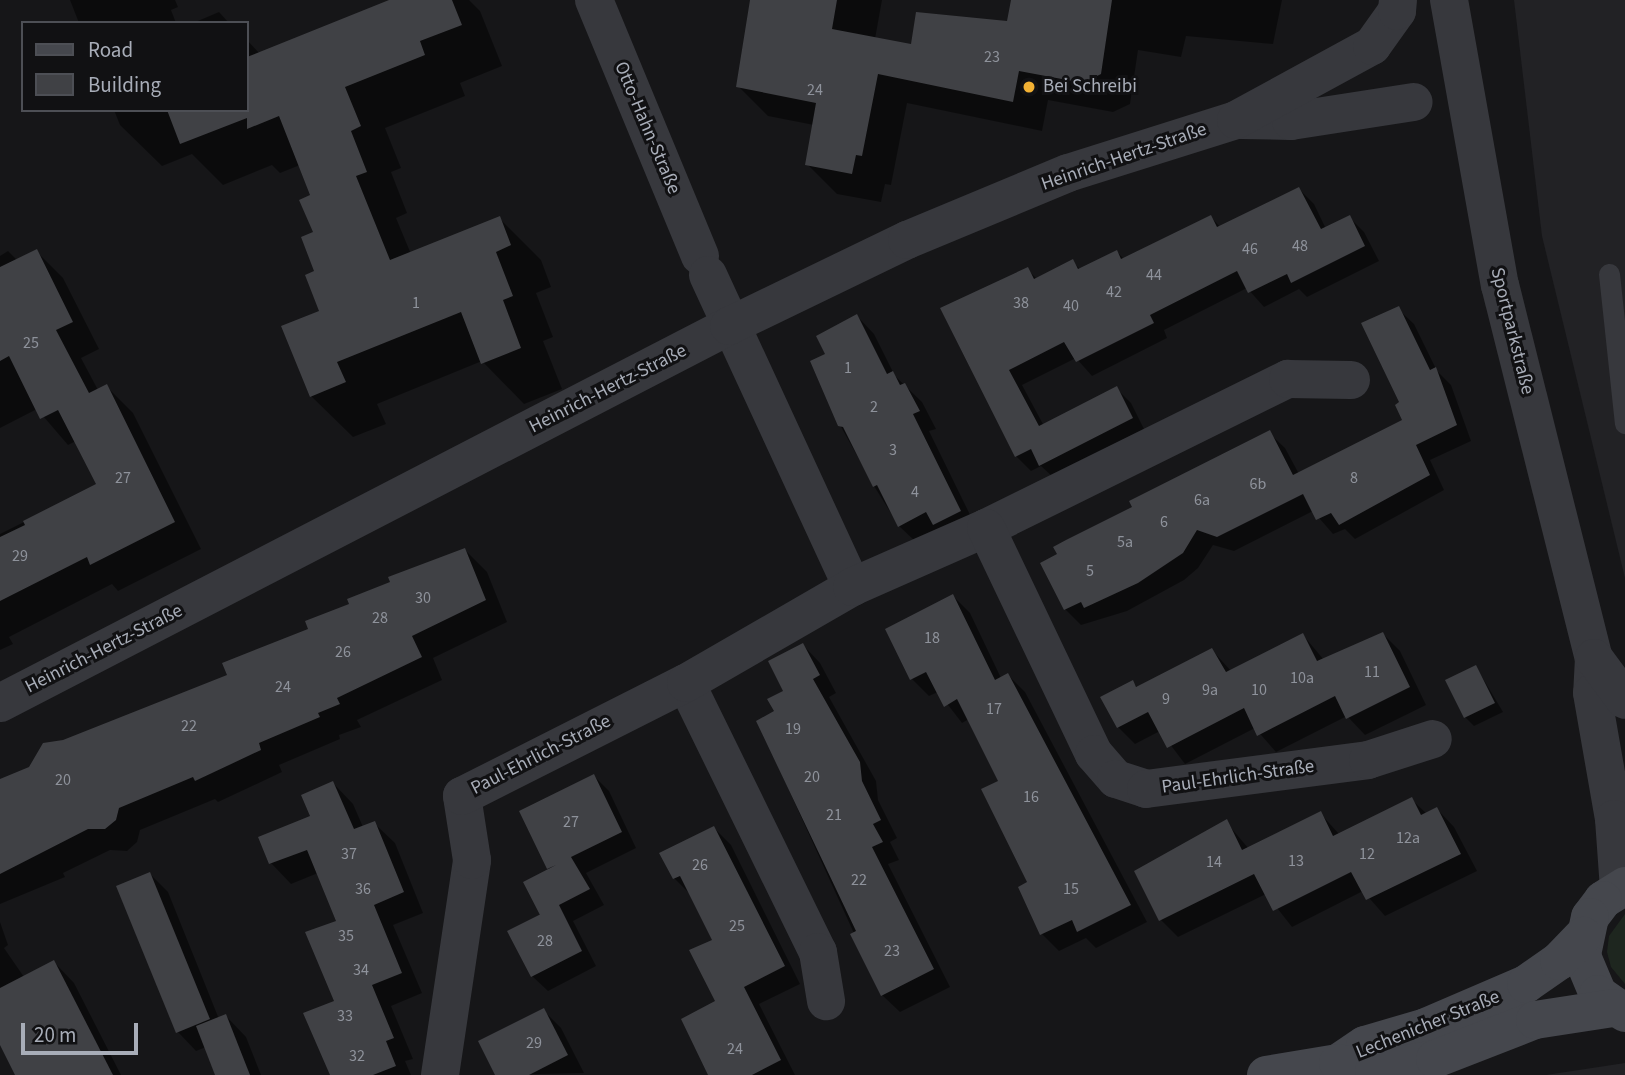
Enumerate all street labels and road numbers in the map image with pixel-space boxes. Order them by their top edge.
street label: Otto-Hahn-Straße [609,58,685,198]
street label: Heinrich-Hertz-Straße [1038,118,1210,196]
street label: Sportparkstraße [1485,265,1539,397]
street label: Heinrich-Hertz-Straße [526,339,690,439]
street label: Heinrich-Hertz-Straße [22,599,186,699]
street label: Paul-Ehrlich-Straße [467,710,615,800]
street label: Paul-Ehrlich-Straße [1160,755,1316,799]
street label: Lechenicher Straße [1353,986,1503,1064]

